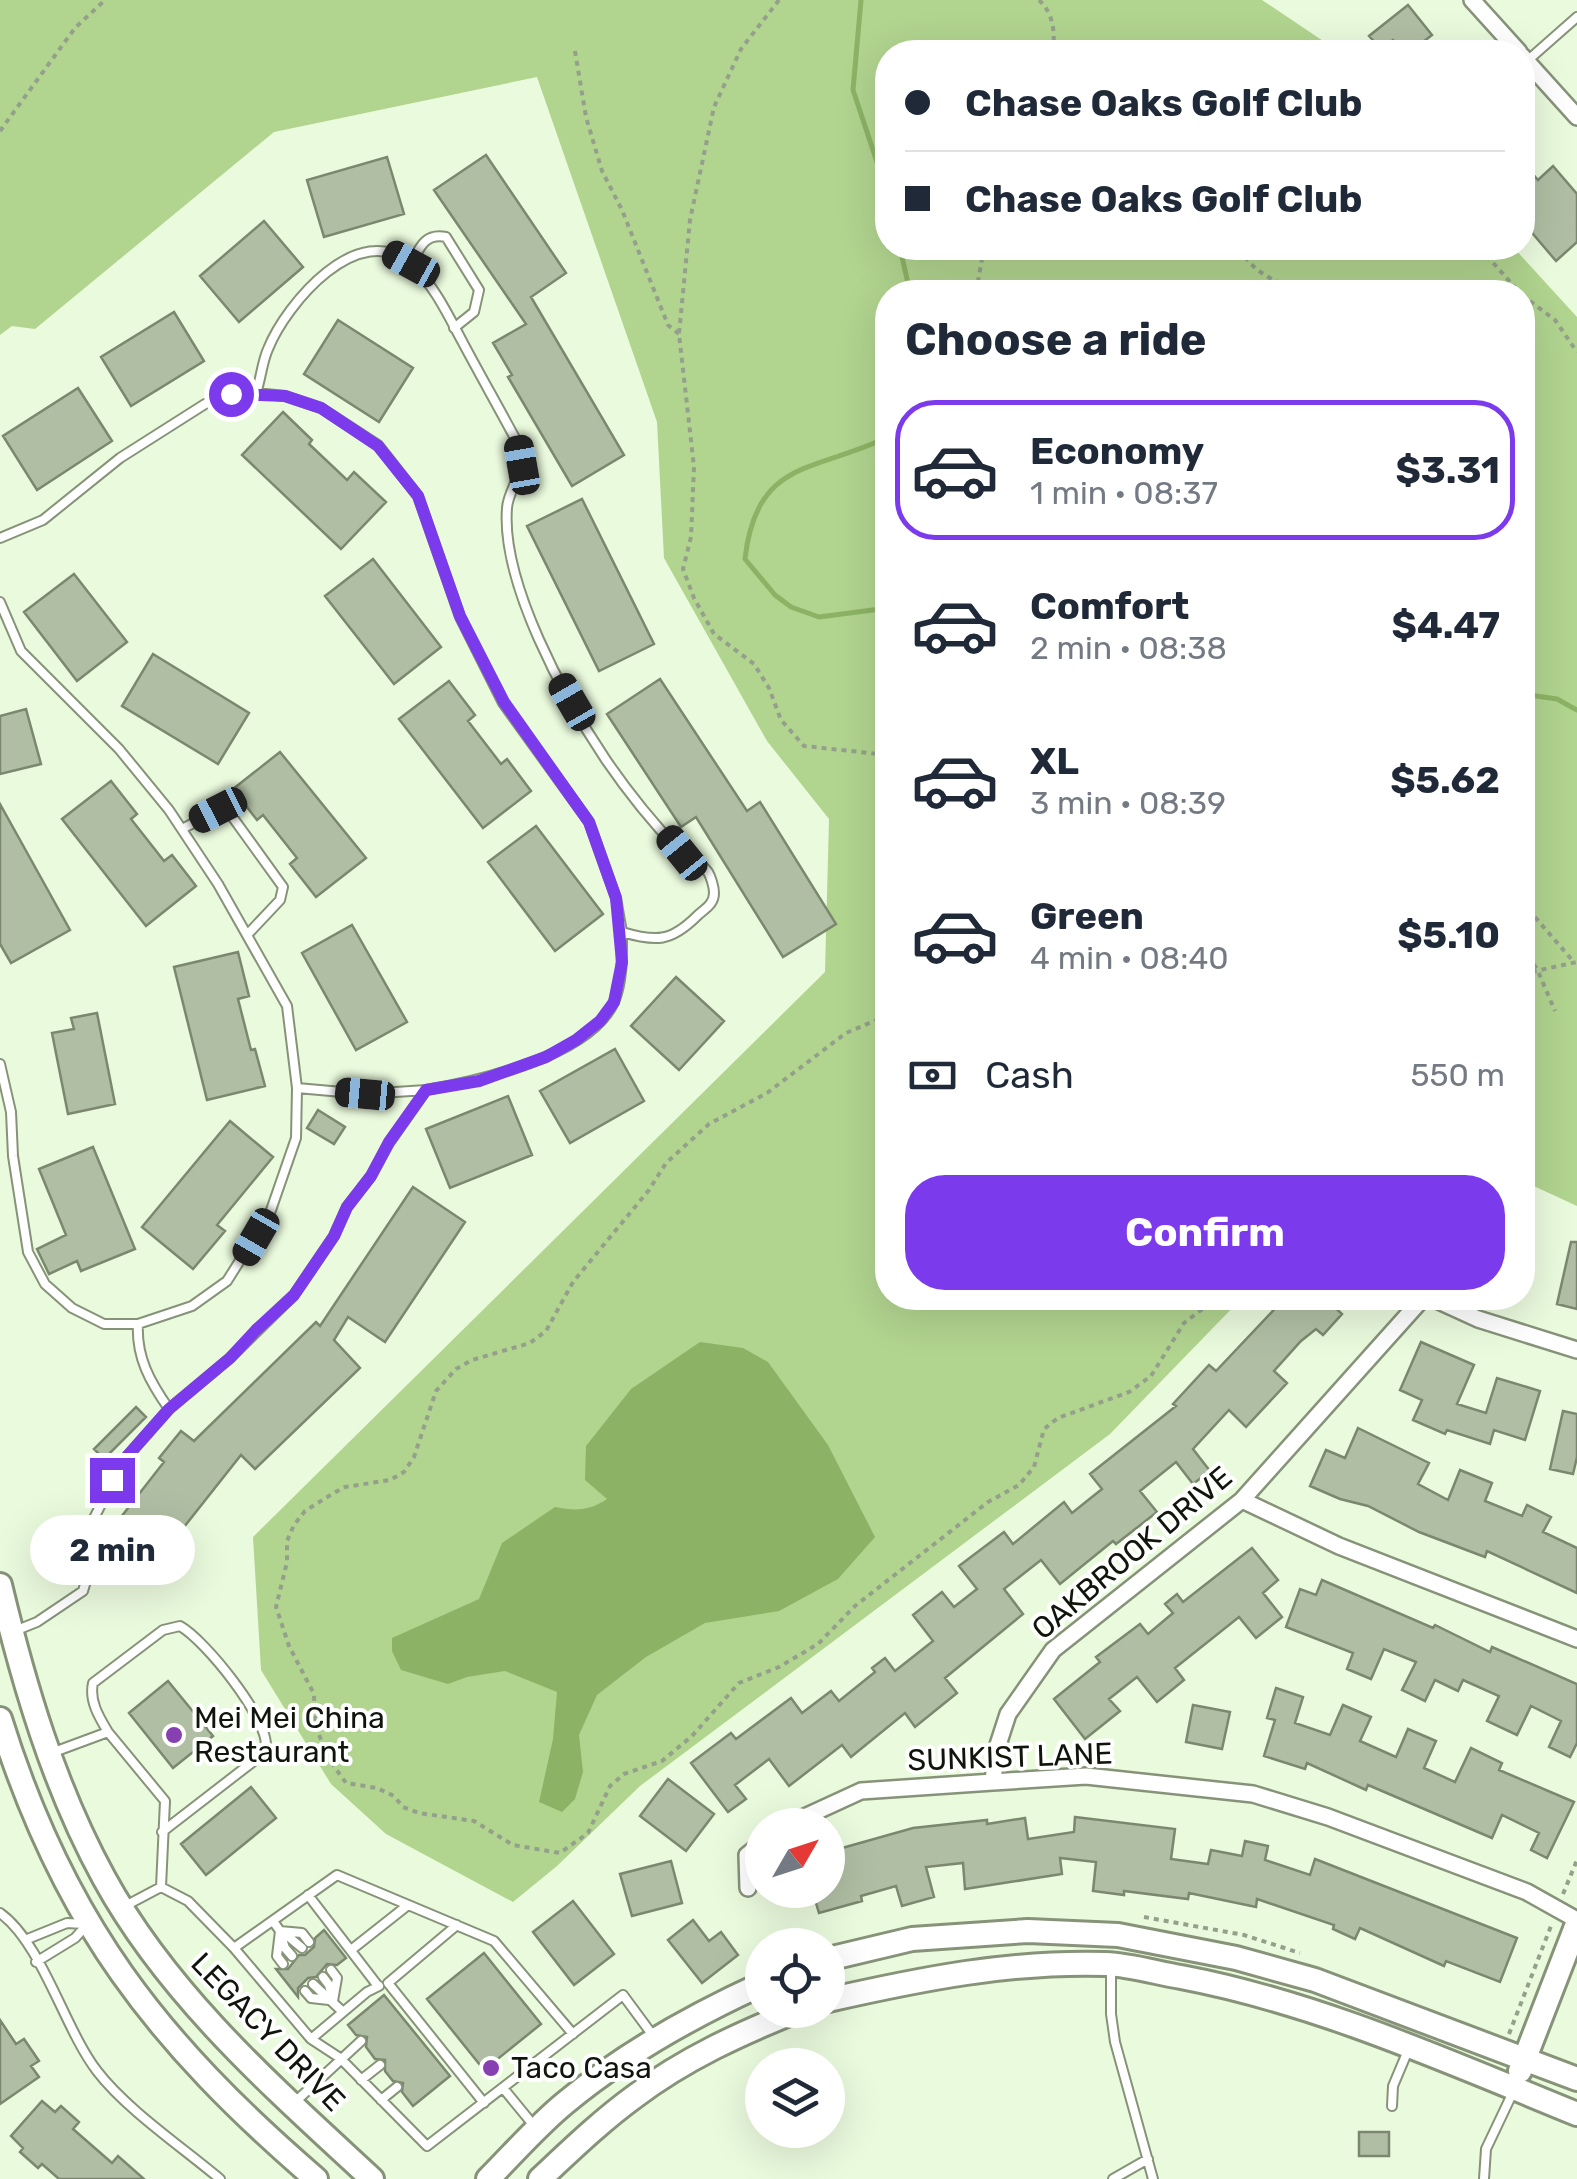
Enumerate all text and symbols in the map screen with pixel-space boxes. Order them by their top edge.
text: Chase Oaks Golf Club [965,80,1362,126]
text: Chase Oaks Golf Club [965,176,1362,222]
car [377,236,445,292]
text: Choose a ride [905,313,1207,366]
route start [209,372,254,417]
icon: car [910,425,1000,515]
text: Economy [1030,428,1204,474]
car [502,433,542,497]
text: $3.31 [1395,447,1500,493]
text: 1 min · 08:37 [1030,474,1218,512]
icon: car [910,580,1000,670]
text: Comfort [1030,583,1189,629]
text: $4.47 [1392,602,1500,648]
text: 2 min · 08:38 [1030,629,1227,667]
car [544,669,600,735]
icon: car [910,735,1000,825]
text: XL [1030,738,1079,784]
text: $5.62 [1390,757,1500,803]
car [184,783,252,837]
text: 3 min · 08:39 [1030,784,1226,822]
car [651,820,713,886]
icon: car [910,890,1000,980]
text: Green [1030,893,1144,939]
text: $5.10 [1397,912,1500,958]
text: 4 min · 08:40 [1030,939,1229,977]
icon: cash [905,1048,960,1103]
text: Cash [985,1052,1074,1098]
text: 550 m [1410,1056,1505,1094]
car [334,1076,396,1112]
button: Confirm [905,1175,1505,1290]
car [228,1204,284,1270]
route end [90,1458,135,1503]
street label: OAKBROOK DRIVE [1025,1459,1239,1647]
callout: 2 min [29,1515,194,1585]
text: 2 min [69,1531,156,1569]
place label: Mei Mei China Restaurant [194,1700,385,1770]
marker: Mei Mei China Restaurant [163,1724,185,1746]
street label: SUNKIST LANE [907,1735,1113,1779]
north arrow [745,1808,845,1908]
map controls [745,1808,845,2148]
button: locate [745,1928,845,2028]
street label: LEGACY DRIVE [183,1945,353,2119]
button: layers [745,2048,845,2148]
place label: Taco Casa [511,2050,652,2086]
marker: Taco Casa [480,2057,502,2079]

